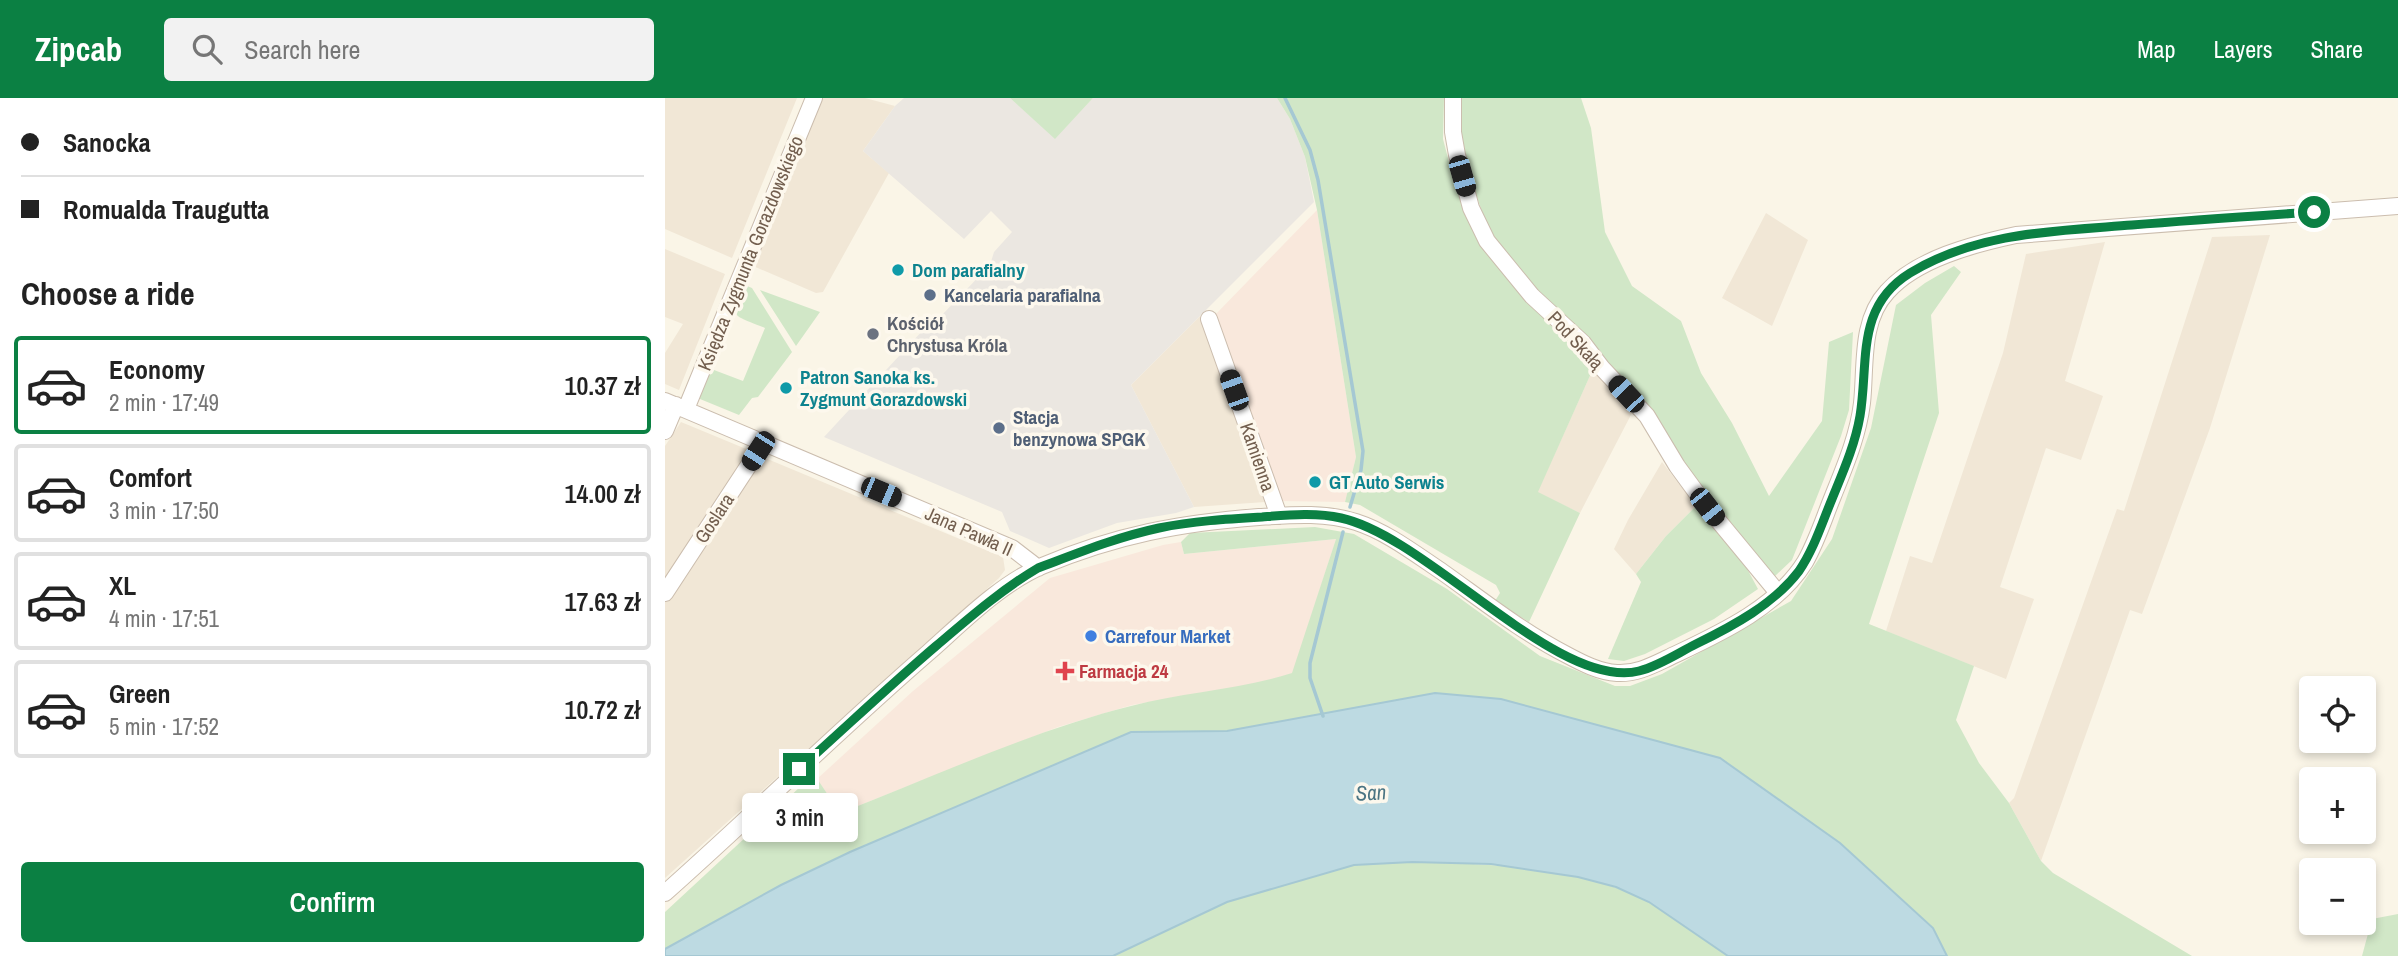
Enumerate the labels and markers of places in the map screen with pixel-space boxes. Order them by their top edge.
place label: Dom parafialny [912,257,1025,283]
marker: Dom parafialny [890,262,906,278]
place label: Kancelaria parafialna [944,282,1101,308]
marker: Kancelaria parafialna [922,287,938,303]
place label: Kościół Chrystusa Króla [887,310,1008,358]
marker: Kościół Chrystusa Króla [865,326,881,342]
place label: Patron Sanoka ks. Zygmunt Gorazdowski [800,364,967,412]
marker: Patron Sanoka ks. Zygmunt Gorazdowski [778,380,794,396]
place label: Stacja benzynowa SPGK [1013,404,1146,452]
marker: Stacja benzynowa SPGK [991,420,1007,436]
place label: GT Auto Serwis [1329,469,1444,495]
marker: GT Auto Serwis [1307,474,1323,490]
place label: Carrefour Market [1105,623,1231,649]
marker: Carrefour Market [1083,628,1099,644]
place label: Farmacja 24 [1079,658,1169,684]
marker: Farmacja 24 [1057,663,1073,679]

